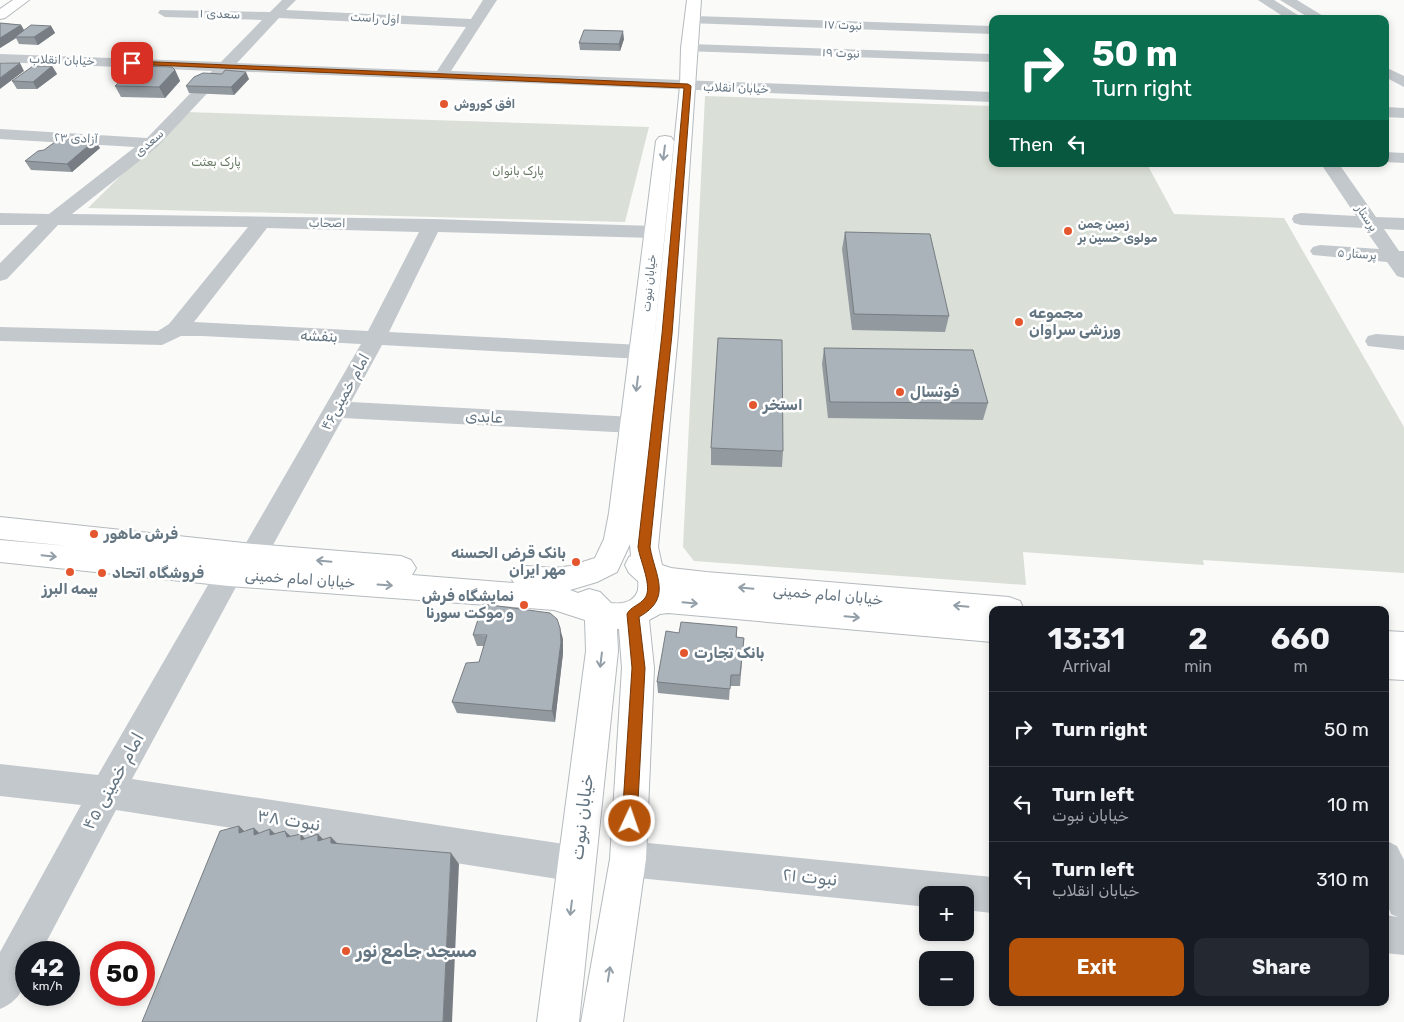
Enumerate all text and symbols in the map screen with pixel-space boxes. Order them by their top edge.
street label: سعدی ۱ [199,6,241,22]
street label: اول راست [350,10,400,27]
street label: نبوت ۱۷ [824,17,862,34]
text: 50 m [1092,33,1178,75]
icon: right [1009,35,1074,100]
pin [111,42,153,84]
street label: نبوت ۱۹ [822,45,860,62]
icon: arrive [118,49,146,77]
street label: خیابان انقلاب [29,52,95,68]
text: Turn right [1092,75,1192,102]
street label: خیابان انقلاب [703,80,769,96]
place label: افق کوروش [454,97,515,111]
marker: افق کوروش [438,98,450,110]
street label: سعدی [132,126,166,160]
street label: آزادی ۲۳ [54,130,99,147]
icon: left [1063,130,1091,158]
text: Then [1009,133,1053,156]
one-way arrow [659,145,669,161]
park label: پارک بعثت [191,155,241,170]
park label: پارک بانوان [492,164,544,179]
street label: پرستار [1352,201,1381,235]
street label: اصحاب [308,216,346,230]
place label: زمین چمن مولوی حسین بر [1077,217,1157,245]
marker: زمین چمن مولوی حسین بر [1062,225,1074,237]
street label: پرستار ۵ [1337,246,1377,263]
street label: خیابان نبوت [639,254,660,313]
place label: مجموعه ورزشی سراوان [1029,304,1121,339]
marker: مجموعه ورزشی سراوان [1013,316,1025,328]
street label: بنفشه [300,326,338,346]
street label: امام خمینی۴۶ [317,350,374,434]
one-way arrow [632,376,642,392]
place label: فوتسال [910,383,959,401]
marker: فوتسال [894,386,906,398]
place label: استخر [762,396,803,414]
marker: استخر [747,399,759,411]
street label: عابدی [465,407,503,427]
place label: فرش ماهور [103,525,178,543]
marker: فرش ماهور [88,528,100,540]
place label: بانک قرض الحسنه مهر ایران [451,544,566,579]
one-way arrow [40,551,56,560]
one-way arrow [316,556,332,566]
marker: بانک قرض الحسنه مهر ایران [570,556,582,568]
place label: فروشگاه اتحاد [112,564,204,582]
marker: بیمه البرز [64,566,76,578]
street label: خیابان امام خمینی [244,566,356,593]
marker: فروشگاه اتحاد [96,567,108,579]
place label: بیمه البرز [41,580,98,598]
one-way arrow [376,581,392,590]
street label: خیابان امام خمینی [772,581,884,610]
one-way arrow [739,583,755,592]
place label: نمایشگاه فرش و موکت سورنا [422,587,514,622]
one-way arrow [682,598,698,607]
marker: نمایشگاه فرش و موکت سورنا [518,599,530,611]
one-way arrow [953,601,969,611]
one-way arrow [844,612,860,622]
text: 13:31 [1048,621,1125,657]
text: 2 [1188,621,1208,657]
text: 660 [1271,621,1330,657]
place label: بانک تجارت [694,644,765,662]
marker: بانک تجارت [678,647,690,659]
one-way arrow [596,652,606,668]
text: Arrival [1063,657,1111,676]
text: min [1184,657,1212,676]
text: m [1293,657,1308,676]
icon: right [1009,715,1037,743]
text: Turn right [1052,718,1147,741]
text: 50 m [1324,718,1369,741]
street label: امام خمینی ۴۵ [77,728,149,834]
street label: خیابان نبوت [566,773,598,861]
text: Turn left [1052,783,1134,806]
icon: left [1009,790,1037,818]
text: 10 m [1327,793,1369,816]
position arrow [603,794,655,846]
street label: نبوت ۳۸ [256,804,322,836]
text: خیابان نبوت [1052,806,1129,825]
text: Turn left [1052,858,1134,881]
street label: نبوت ۲۱ [781,863,839,891]
icon: left [1009,865,1037,893]
text: 310 m [1316,868,1369,891]
text: خیابان انقلاب [1052,881,1139,900]
map controls [919,886,974,1006]
button: + [919,886,974,941]
one-way arrow [566,900,576,916]
button: Exit [1009,938,1184,996]
button: Share [1194,938,1369,996]
place label: مسجد جامع نور [355,940,477,964]
speed limit sign: 50 [90,941,155,1006]
marker: مسجد جامع نور [340,945,352,957]
button: − [919,951,974,1006]
text: 42 [31,953,64,982]
one-way arrow [605,966,615,982]
text: km/h [33,979,62,993]

